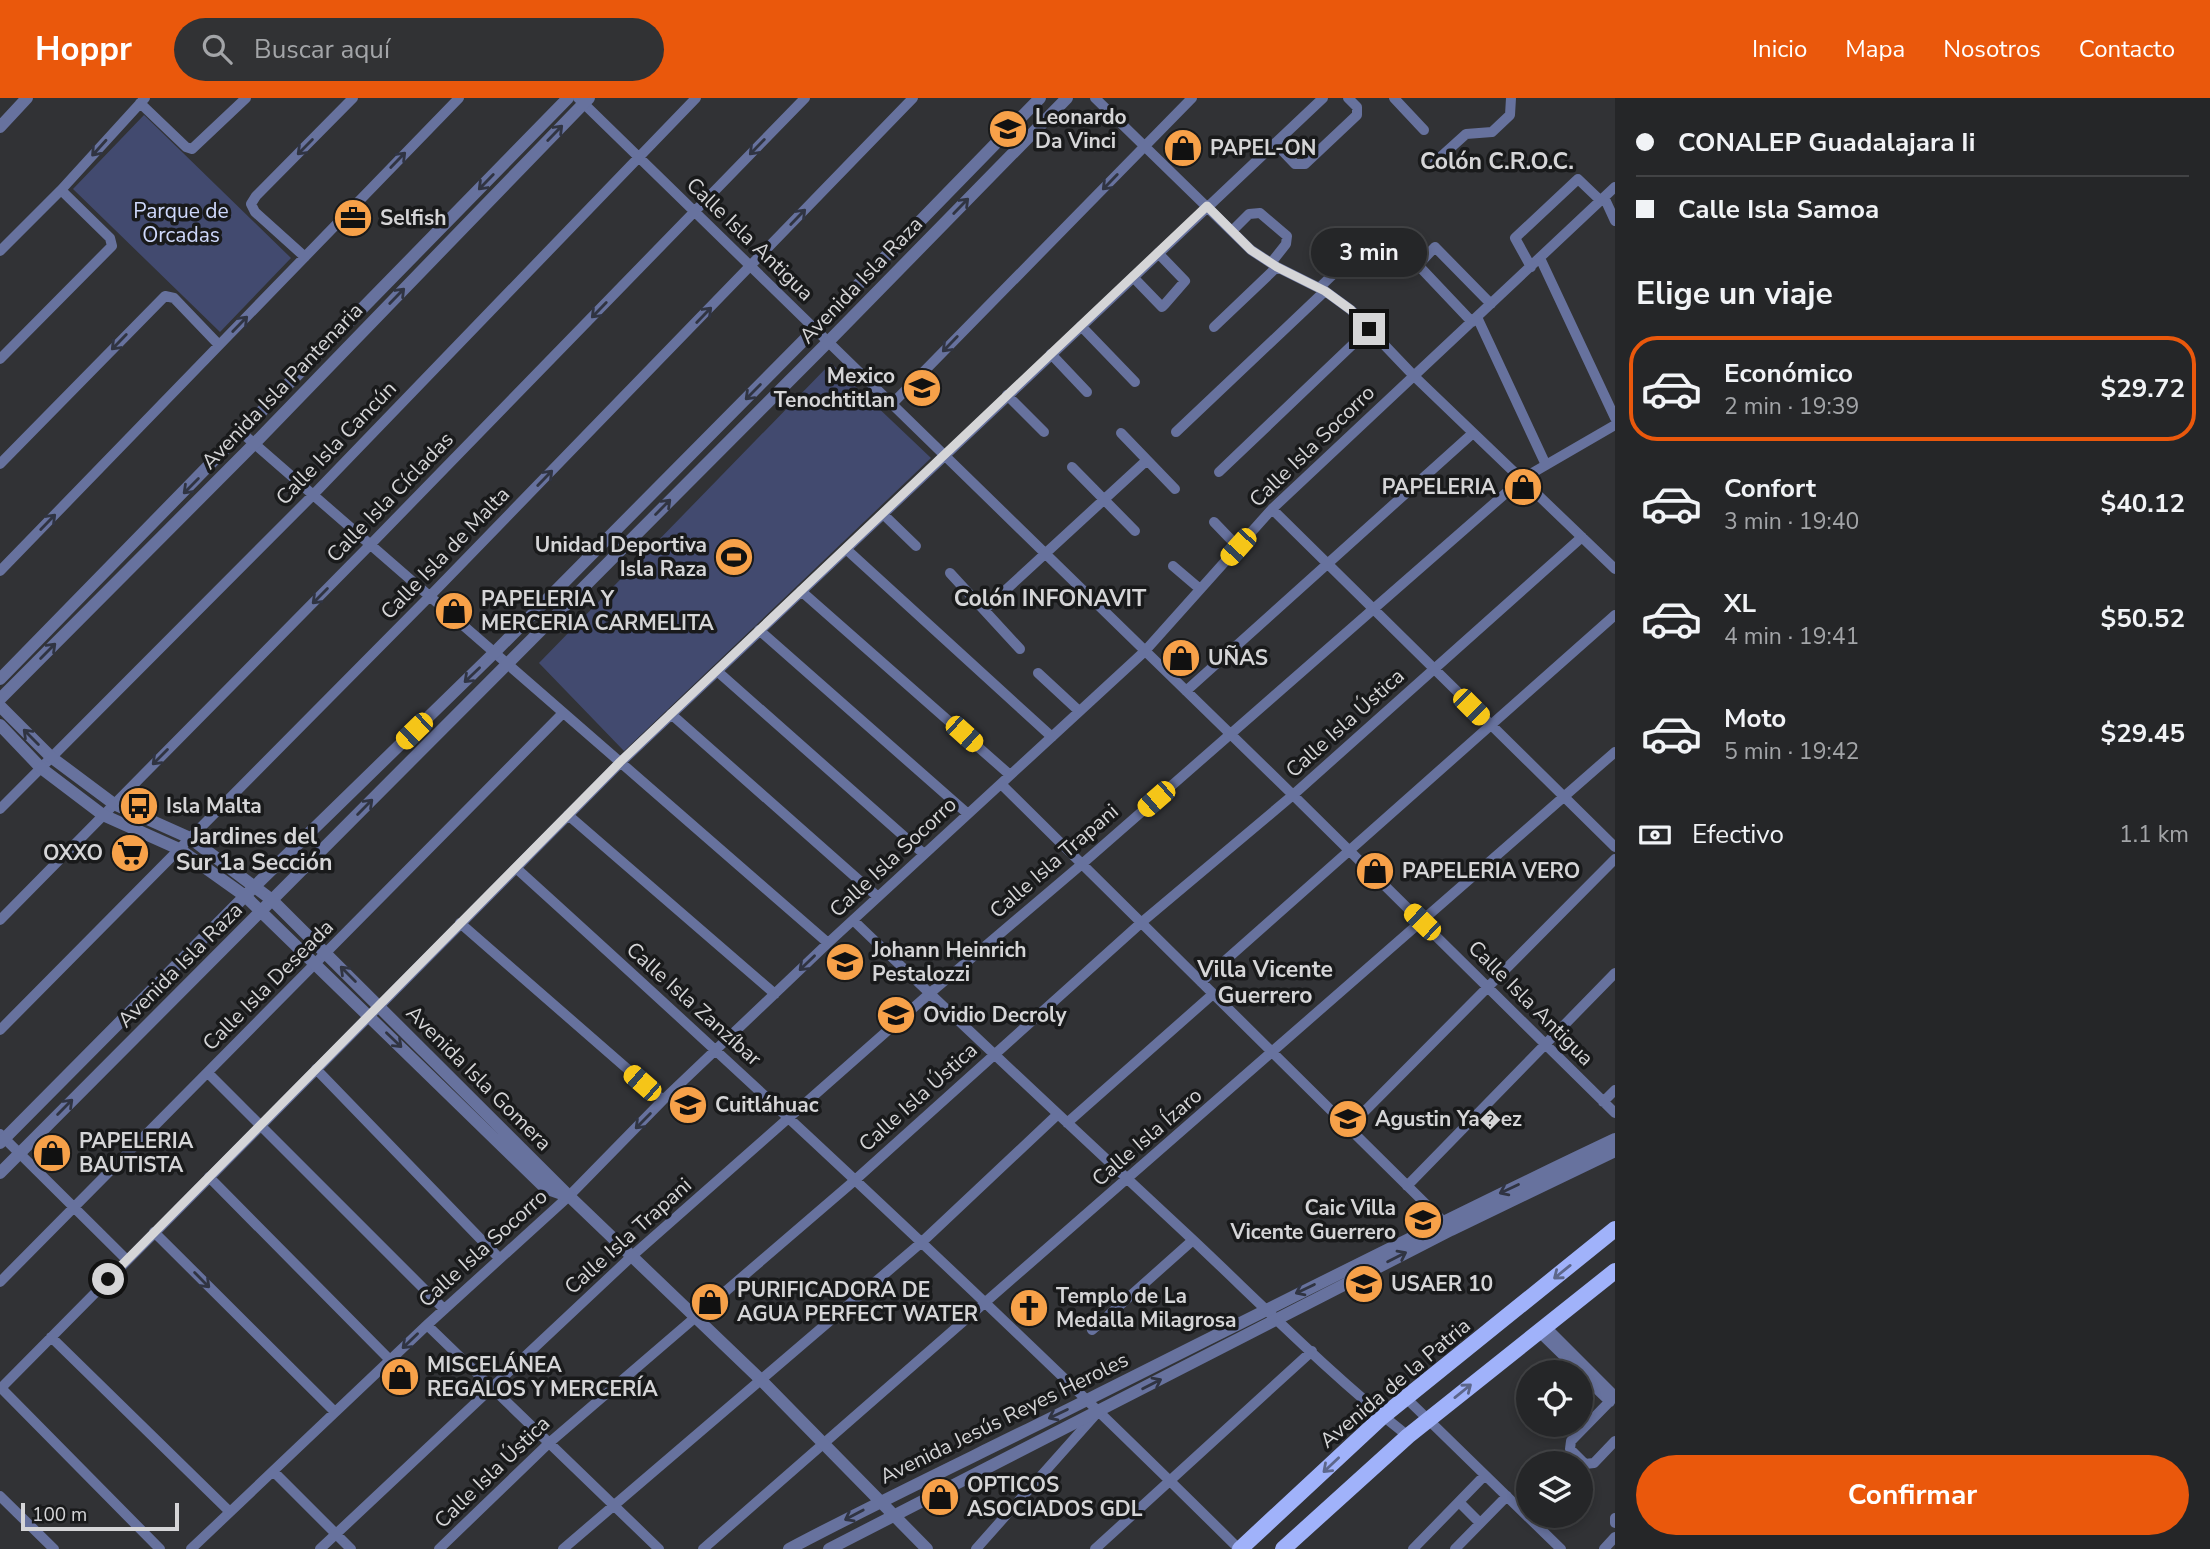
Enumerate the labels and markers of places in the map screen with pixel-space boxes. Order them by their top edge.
place label: Leonardo Da Vinci [1035,103,1127,155]
school or university icon: Leonardo Da Vinci [987,108,1029,150]
shop icon: PAPEL-ON [1162,127,1204,169]
place label: PAPEL-ON [1210,134,1316,162]
office icon: Selfish [332,197,374,239]
place label: Selfish [380,204,447,232]
place label: Mexico Tenochtitlan [774,362,895,414]
school or university icon: Mexico Tenochtitlan [901,367,943,409]
shop icon: PAPELERIA [1502,466,1544,508]
place label: PAPELERIA [1382,473,1496,501]
place label: Unidad Deportiva Isla Raza [535,531,707,583]
sports icon: Unidad Deportiva Isla Raza [713,536,755,578]
place label: PAPELERIA Y MERCERIA CARMELITA [481,585,714,637]
shop icon: PAPELERIA Y MERCERIA CARMELITA [433,590,475,632]
shop icon: UÑAS [1160,637,1202,679]
place label: UÑAS [1208,644,1268,672]
bus stop icon: Isla Malta [118,785,160,827]
place label: Isla Malta [166,792,262,820]
supermarket icon: OXXO [109,832,151,874]
place label: OXXO [43,839,103,867]
shop icon: PAPELERIA VERO [1354,850,1396,892]
place label: PAPELERIA VERO [1402,857,1580,885]
place label: Johann Heinrich Pestalozzi [871,936,1027,988]
school or university icon: Johann Heinrich Pestalozzi [824,941,866,983]
school or university icon: Ovidio Decroly [875,994,917,1036]
place label: Ovidio Decroly [923,1001,1068,1029]
school or university icon: Cuitláhuac [667,1084,709,1126]
place label: Cuitláhuac [715,1091,819,1119]
school or university icon: Agustin Ya�ez [1327,1098,1369,1140]
place label: Agustin Ya�ez [1375,1105,1522,1133]
place label: PAPELERIA BAUTISTA [79,1127,194,1179]
shop icon: PAPELERIA BAUTISTA [31,1132,73,1174]
place label: Caic Villa Vicente Guerrero [1229,1194,1396,1246]
school or university icon: Caic Villa Vicente Guerrero [1402,1199,1444,1241]
school or university icon: USAER 10 [1343,1263,1385,1305]
place label: USAER 10 [1391,1270,1493,1298]
place label: PURIFICADORA DE AGUA PERFECT WATER [737,1276,979,1328]
shop icon: PURIFICADORA DE AGUA PERFECT WATER [689,1281,731,1323]
place label: Templo de La Medalla Milagrosa [1056,1282,1237,1334]
church icon: Templo de La Medalla Milagrosa [1008,1287,1050,1329]
place label: MISCELÁNEA REGALOS Y MERCERÍA [427,1351,658,1403]
shop icon: MISCELÁNEA REGALOS Y MERCERÍA [379,1356,421,1398]
place label: OPTICOS ASOCIADOS GDL [967,1471,1143,1523]
shop icon: OPTICOS ASOCIADOS GDL [919,1476,961,1518]

